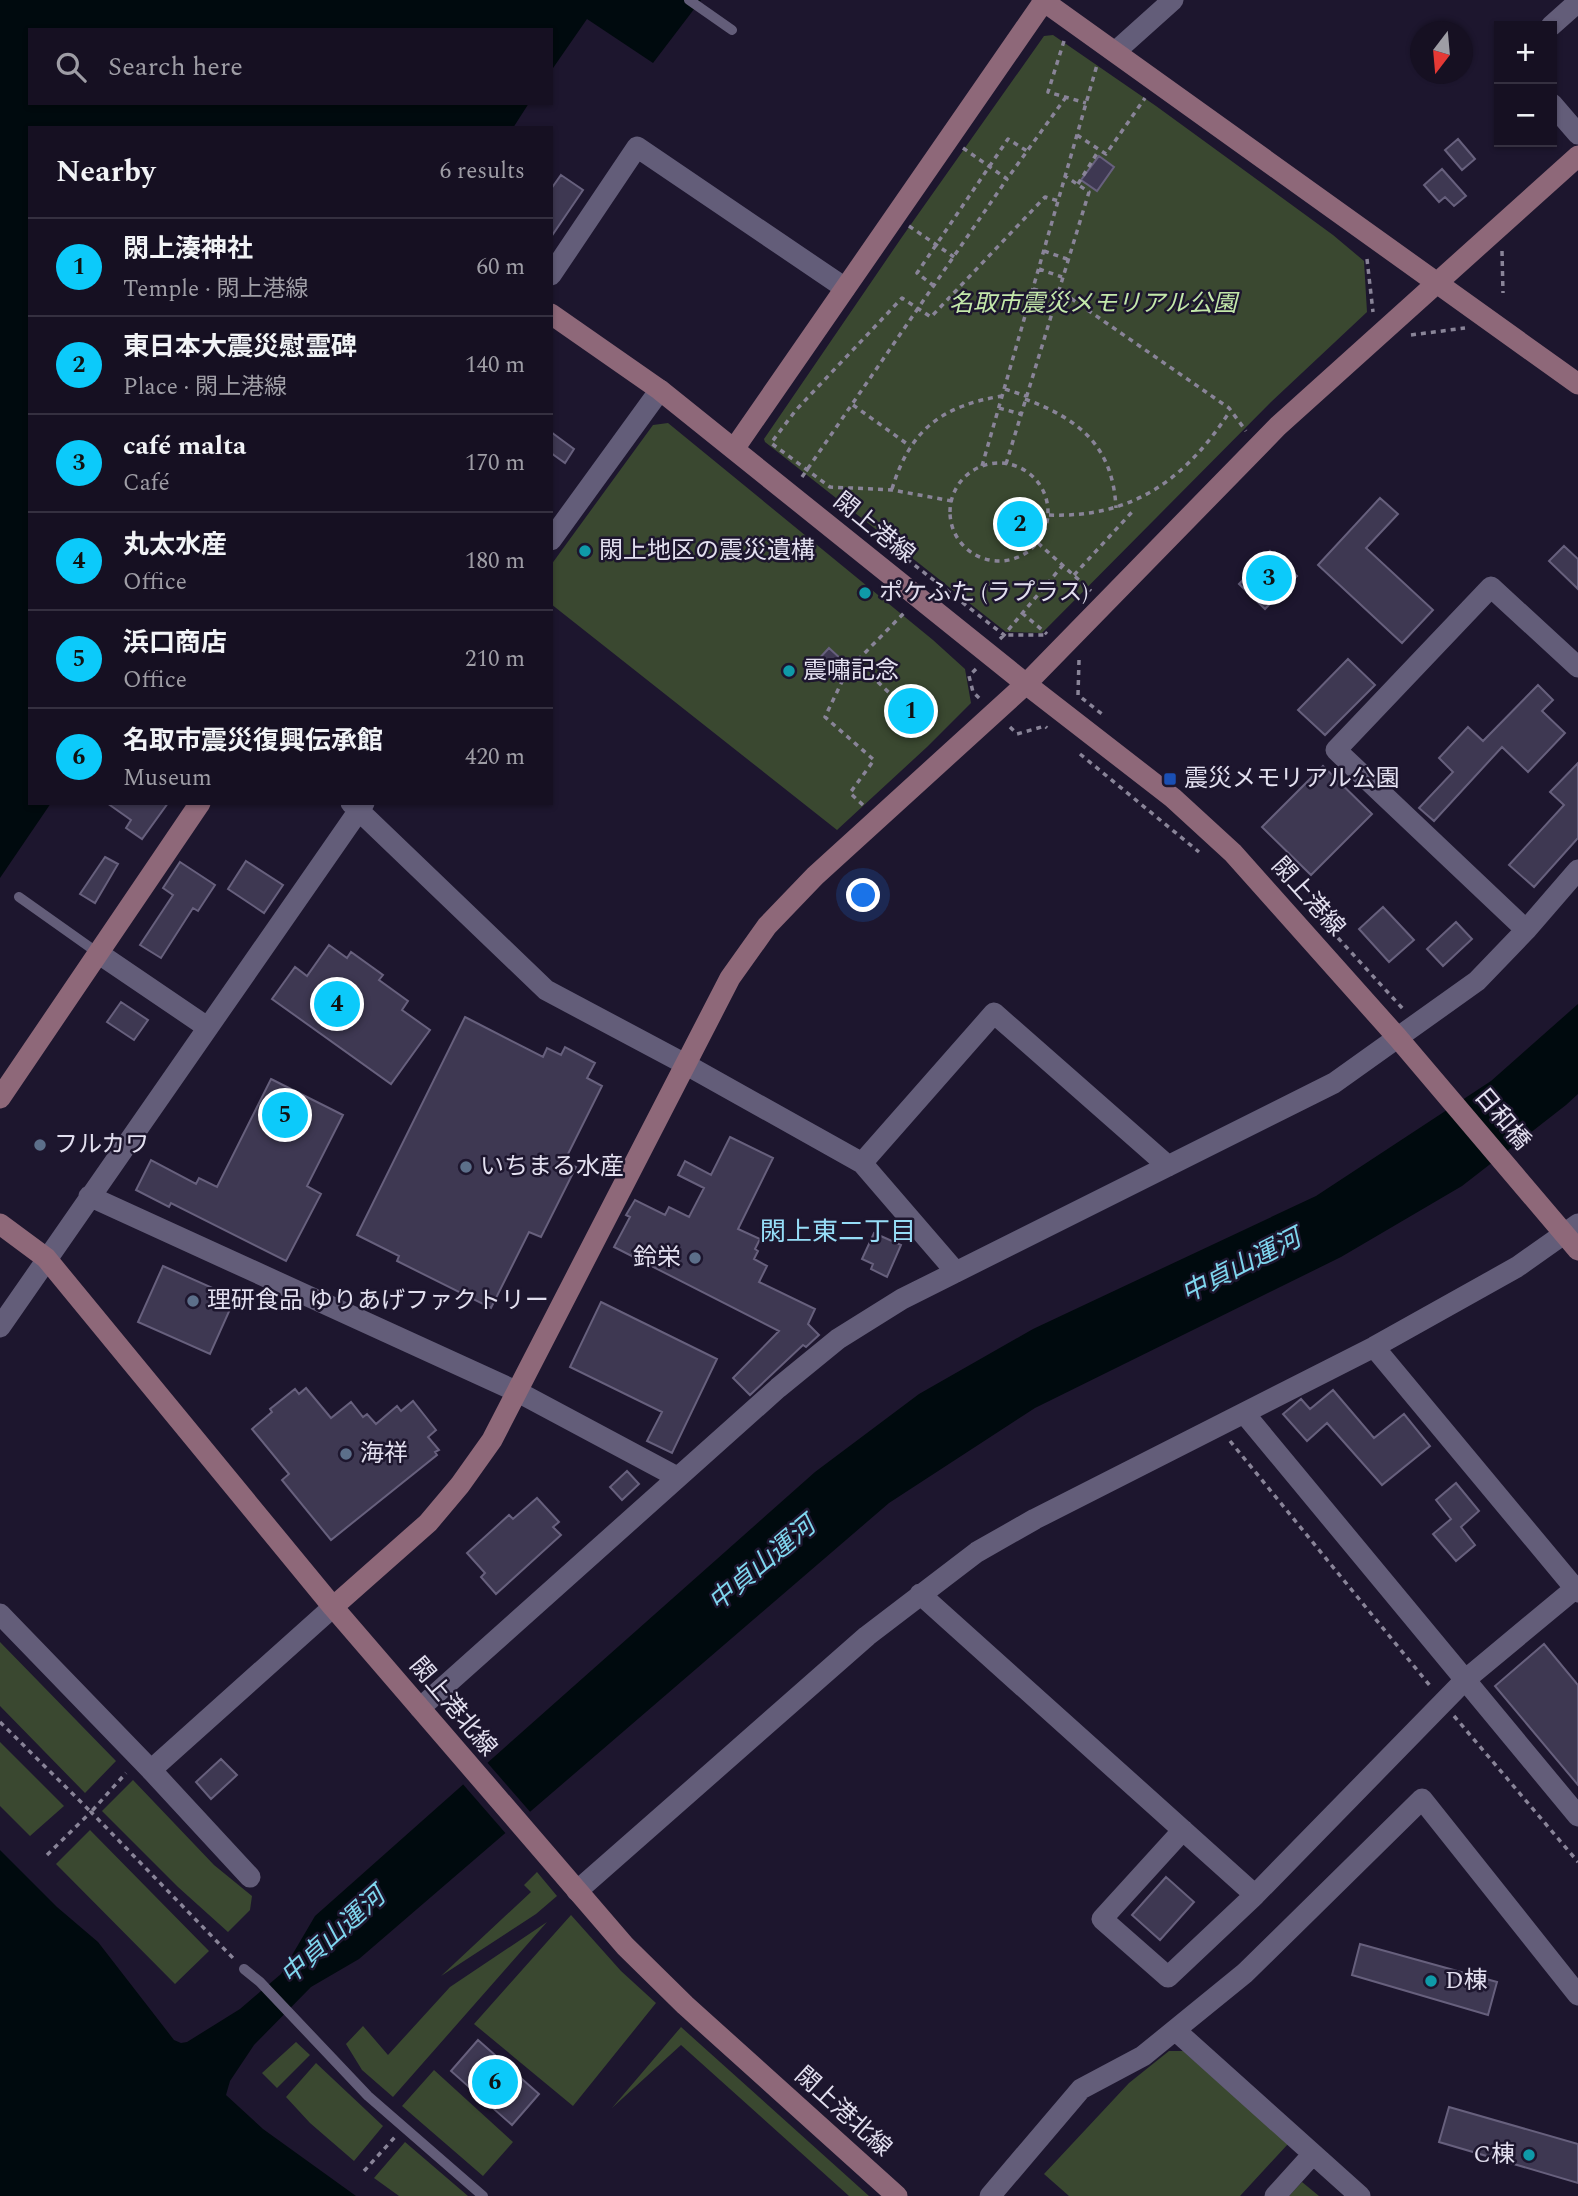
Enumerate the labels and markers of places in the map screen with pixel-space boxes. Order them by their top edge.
pin: 2 [997,498,1043,550]
place label: 閖上地区の震災遺構 [599,533,815,569]
marker: 閖上地区の震災遺構 [577,543,593,559]
pin: 3 [1246,552,1292,604]
place label: ポケふた (ラプラス) [879,575,1089,611]
marker: ポケふた (ラプラス) [857,585,873,601]
place label: 震嘯記念 [803,653,899,689]
marker: 震嘯記念 [781,663,797,679]
pin: 1 [888,685,934,737]
place label: 震災メモリアル公園 [1184,761,1400,797]
marker: 震災メモリアル公園 [1162,771,1178,787]
pin: 4 [314,978,360,1030]
pin: 5 [262,1089,308,1141]
place label: フルカワ [54,1127,149,1163]
marker: フルカワ [32,1137,48,1153]
place label: いちまる水産 [480,1149,624,1185]
marker: いちまる水産 [458,1159,474,1175]
place label: 鈴栄 [633,1240,681,1276]
marker: 鈴栄 [687,1250,703,1266]
place label: 理研食品 ゆりあげファクトリー [207,1283,549,1319]
marker: 理研食品 ゆりあげファクトリー [185,1293,201,1309]
place label: 海祥 [360,1436,408,1472]
marker: 海祥 [338,1446,354,1462]
place label: D棟 [1445,1963,1488,1999]
marker: D棟 [1423,1973,1439,1989]
pin: 6 [472,2056,518,2108]
place label: C棟 [1474,2137,1515,2173]
marker: C棟 [1521,2147,1537,2163]

